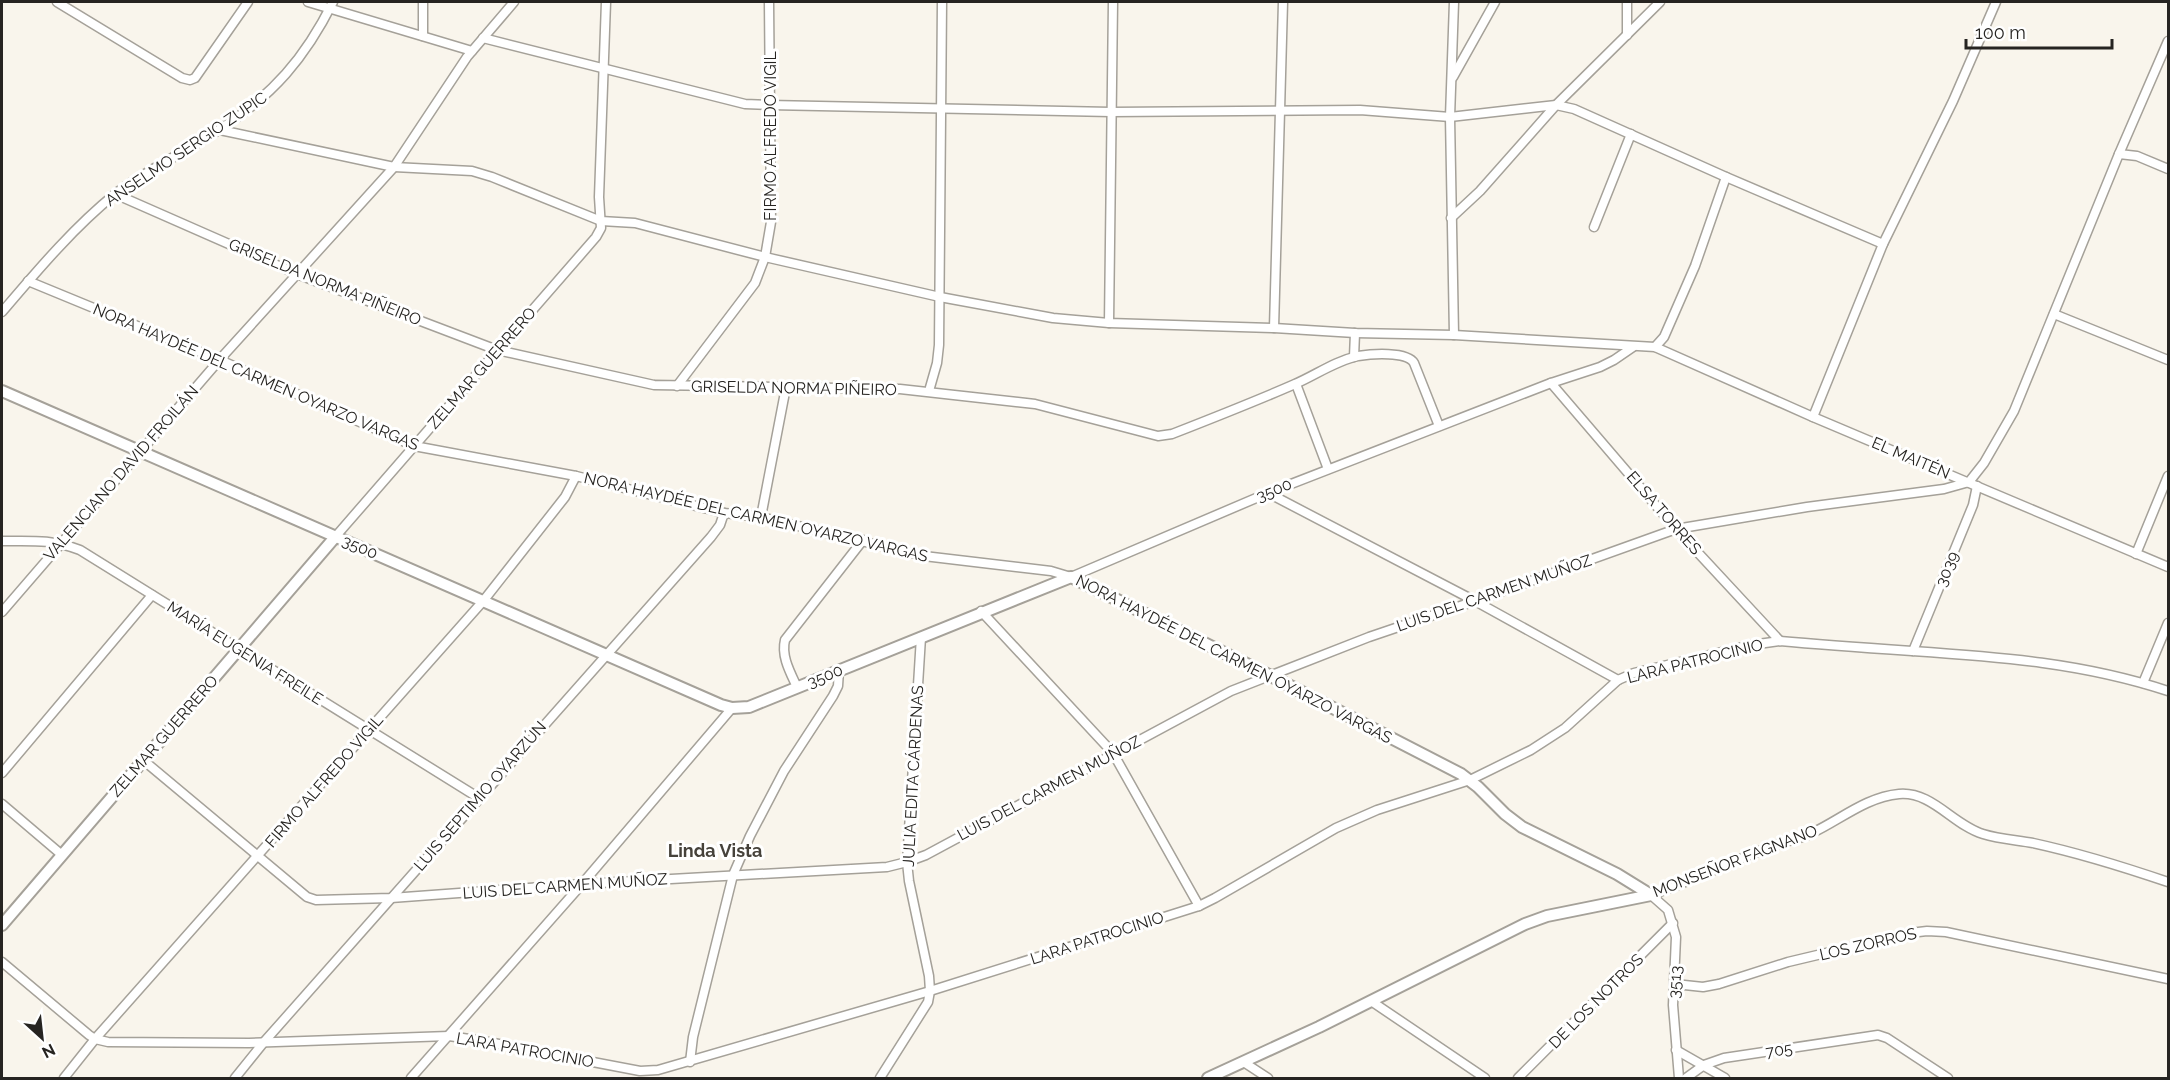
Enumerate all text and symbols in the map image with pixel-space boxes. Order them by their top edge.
scale bar [1966,12,2112,50]
text: 100 m [1975,22,2026,43]
street label: FIRMO ALFREDO VIGIL [761,50,780,221]
street label: ANSELMO SERGIO ZUPIC [102,88,270,210]
street label: GRISELDA NORMA PIÑEIRO [226,234,424,329]
street label: NORA HAYDÉE DEL CARMEN OYARZO VARGAS [90,298,423,455]
street label: ZELMAR GUERRERO [424,303,540,433]
street label: GRISELDA NORMA PIÑEIRO [691,376,897,399]
street label: VALENCIANO DAVID FROILÁN [39,381,202,565]
street label: EL MAITÉN [1869,432,1953,483]
street label: NORA HAYDÉE DEL CARMEN OYARZO VARGAS [582,467,930,566]
street label: ELSA TORRES [1623,467,1706,559]
street label: 3500 [1253,474,1295,506]
street label: 3500 [339,531,381,563]
street label: 3039 [1931,549,1963,589]
street label: LUIS DEL CARMEN MUÑOZ [1393,550,1594,635]
street label: NORA HAYDÉE DEL CARMEN OYARZO VARGAS [1073,570,1396,748]
street label: MARÍA EUGENIA FREILE [164,596,327,709]
street label: LARA PATROCINIO [1625,635,1765,687]
street label: 3500 [804,660,846,692]
street label: ZELMAR GUERRERO [106,671,222,801]
street label: JULIA EDITA CÁRDENAS [898,684,927,867]
street label: FIRMO ALFREDO VIGIL [261,710,387,851]
street label: LUIS SEPTIMIO OYARZÚN [409,717,550,875]
street label: LUIS DEL CARMEN MUÑOZ [953,731,1144,845]
street label: MONSEÑOR FAGNANO [1650,820,1820,901]
district label: Linda Vista [668,840,762,861]
street label: LUIS DEL CARMEN MUÑOZ [462,868,668,903]
street label: LARA PATROCINIO [1028,907,1166,969]
street label: LOS ZORROS [1818,924,1919,964]
street label: DE LOS NOTROS [1545,950,1647,1052]
street label: 3513 [1664,965,1686,999]
north arrow [12,1008,72,1068]
street label: LARA PATROCINIO [455,1029,595,1071]
street label: 705 [1764,1038,1794,1061]
text: N [39,1040,58,1062]

